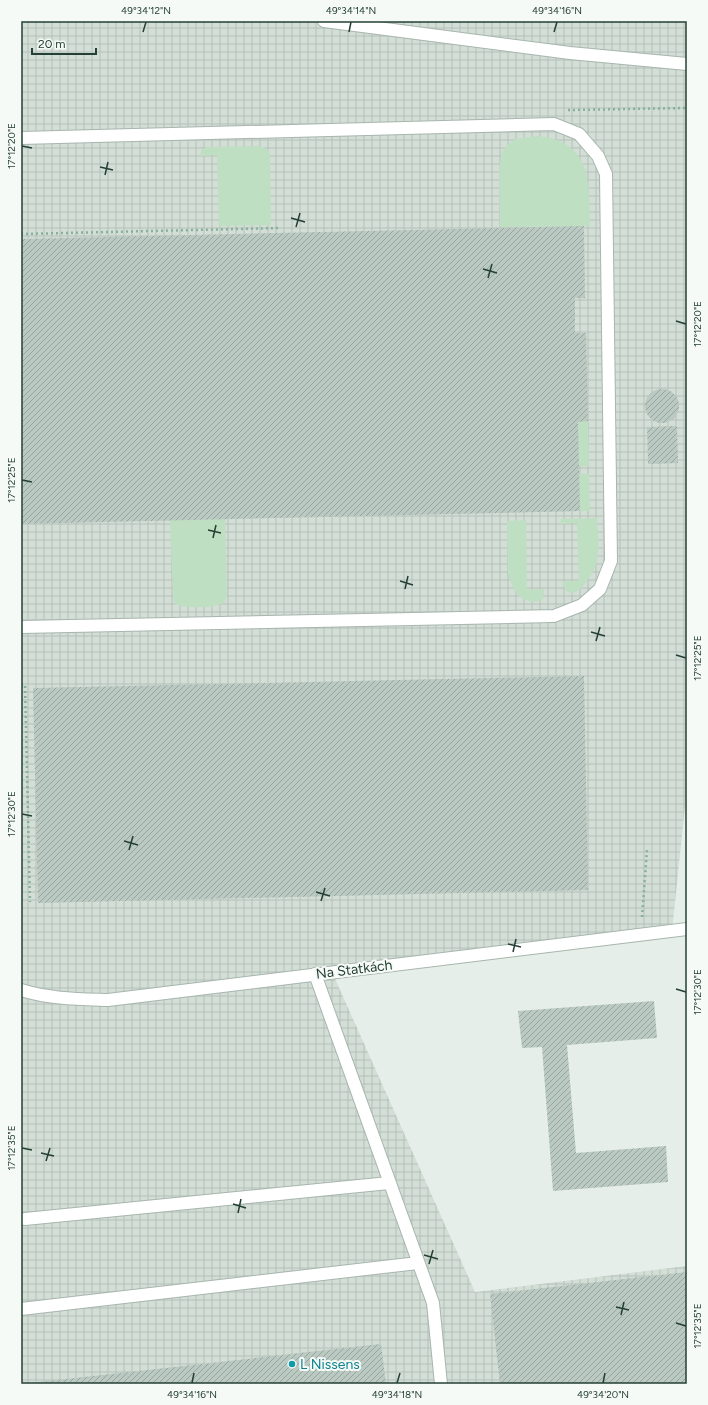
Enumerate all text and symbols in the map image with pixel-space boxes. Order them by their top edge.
text: 49°34'12"N [121,4,171,17]
text: 49°34'14"N [326,4,376,17]
text: 49°34'16"N [532,4,582,17]
scale bar [32,30,96,56]
text: 20 m [38,37,66,51]
text: 17°12'20"E [5,123,18,169]
text: 17°12'20"E [691,301,704,347]
text: 17°12'25"E [5,457,18,503]
text: 17°12'25"E [691,635,704,681]
text: 17°12'30"E [5,791,18,837]
street label: Na Statkách [315,956,393,983]
text: 17°12'30"E [691,969,704,1015]
text: 17°12'35"E [5,1125,18,1171]
text: 17°12'35"E [691,1303,704,1349]
place label: L Nissens [300,1356,360,1373]
marker: L Nissens [287,1359,297,1369]
text: 49°34'16"N [167,1388,217,1401]
text: 49°34'18"N [372,1388,422,1401]
text: 49°34'20"N [577,1388,629,1401]

